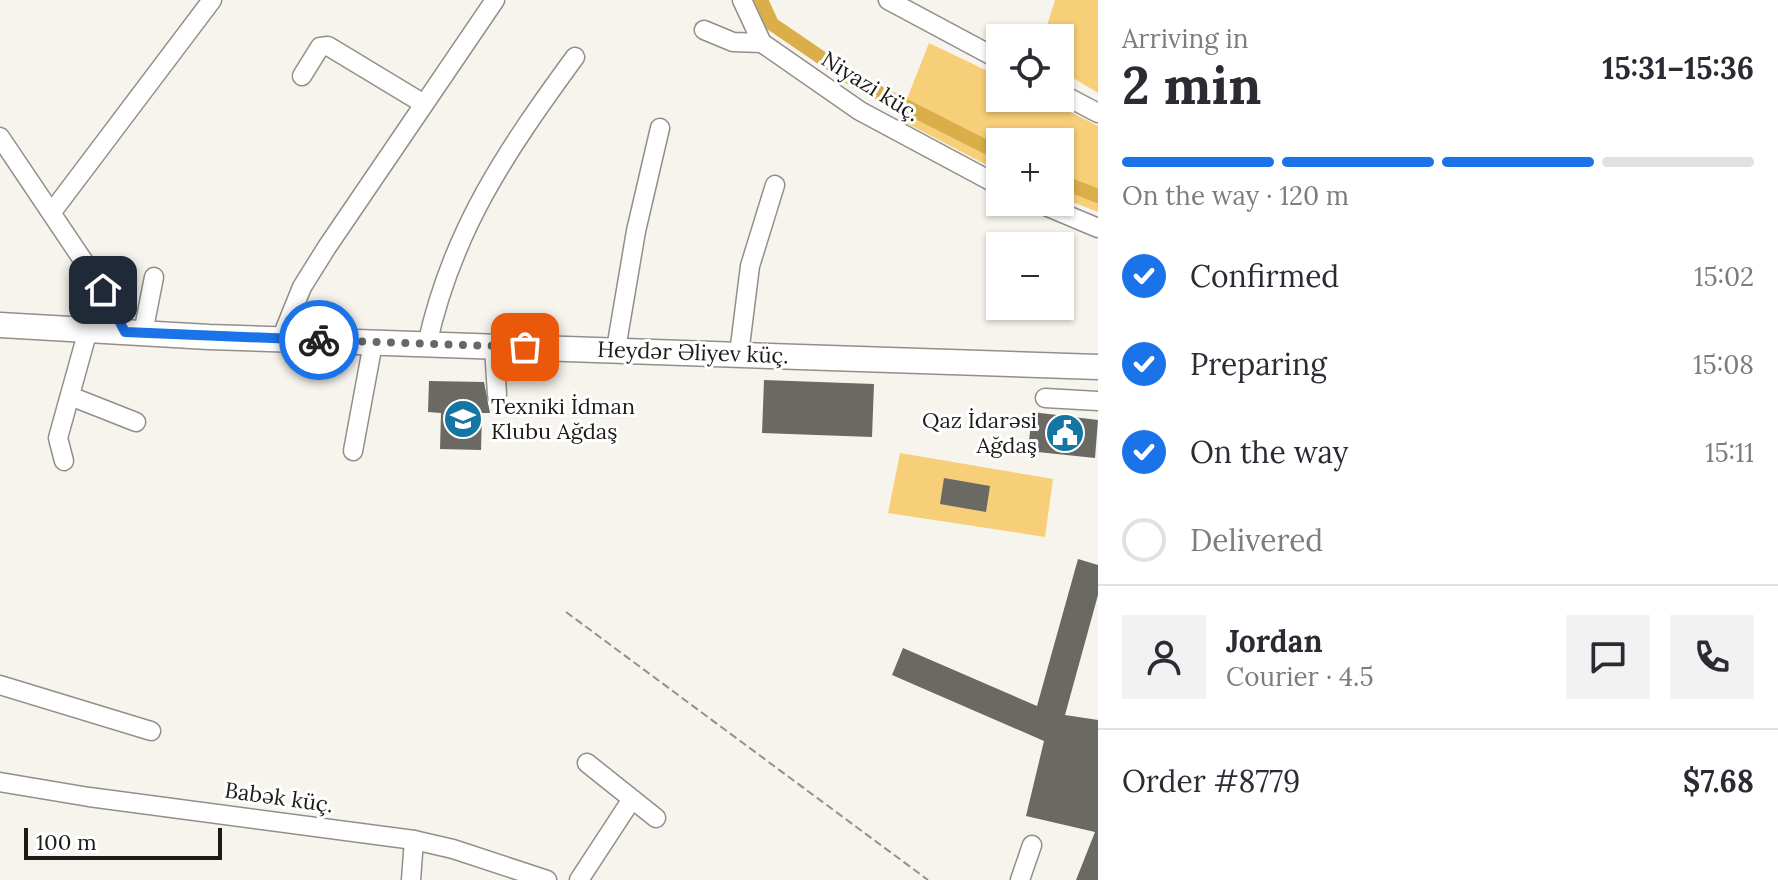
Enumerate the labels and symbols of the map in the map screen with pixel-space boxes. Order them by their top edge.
street label: Niyazi küç. [816,45,926,127]
pin [69,256,137,324]
courier [279,300,359,380]
pin [491,313,559,381]
street label: Heydər Əliyev küç. [597,335,789,369]
place label: Texniki İdman Klubu Ağdaş [491,392,635,445]
school or university icon: Texniki İdman Klubu Ağdaş [442,398,484,440]
place label: Qaz İdarəsi Ağdaş [922,406,1037,459]
public building icon: Qaz İdarəsi Ağdaş [1044,412,1086,454]
street label: Babək küç. [223,776,335,818]
scale bar [24,824,222,860]

